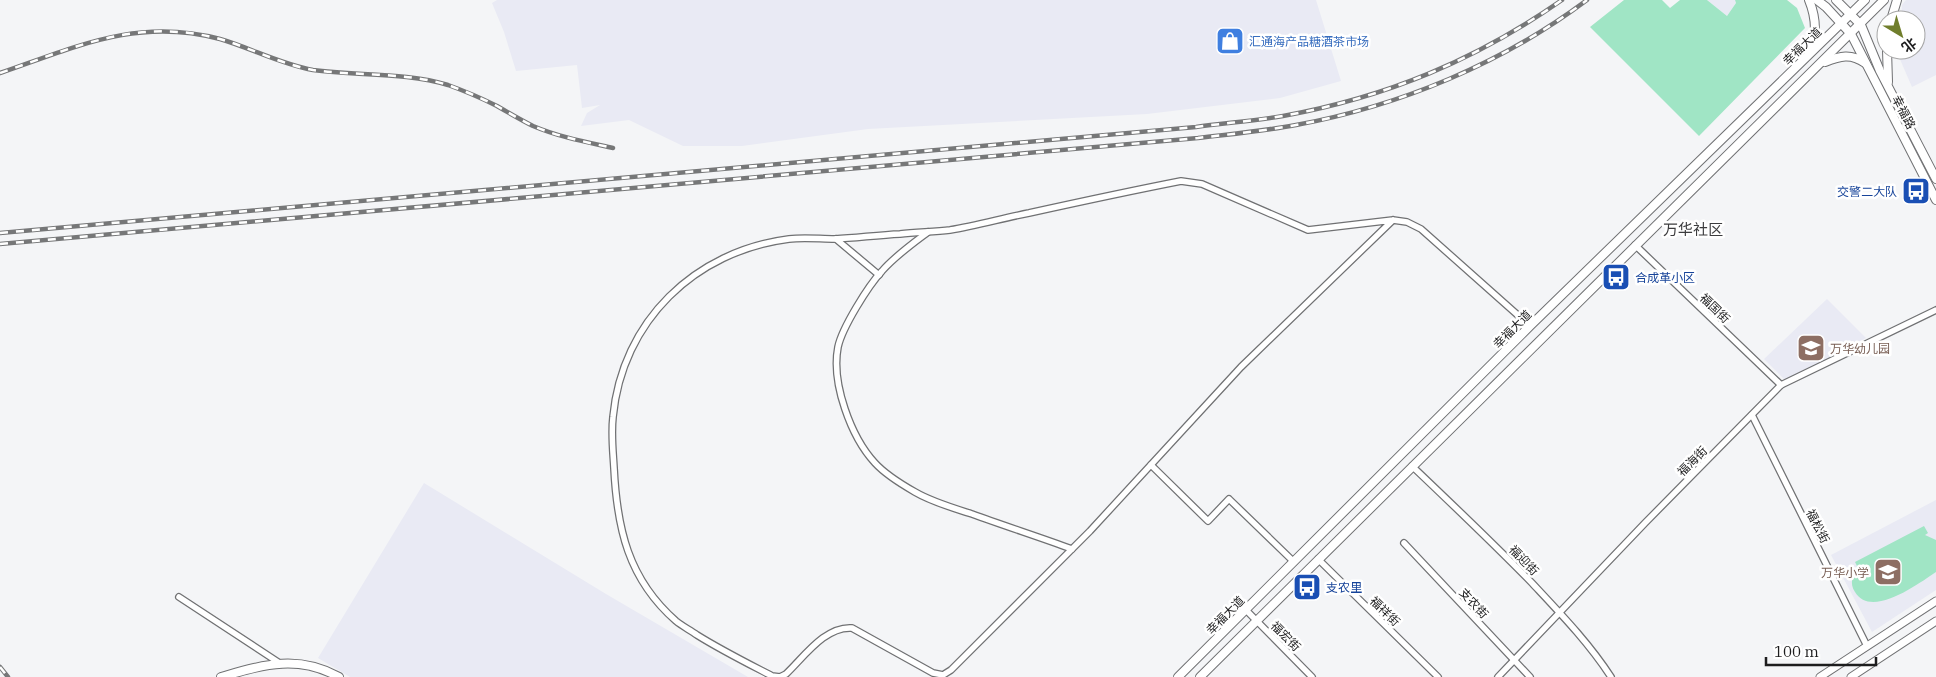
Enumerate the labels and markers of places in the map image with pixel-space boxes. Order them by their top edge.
shop icon: 汇通海产品糖酒茶市场 [1215,26,1245,56]
place label: 汇通海产品糖酒茶市场 [1249,34,1369,49]
bus stop icon: 交警二大队 [1901,176,1931,206]
place label: 交警二大队 [1837,184,1897,199]
bus stop icon: 合成革小区 [1601,262,1631,292]
place label: 合成革小区 [1635,270,1695,285]
school or university icon: 万华幼儿园 [1796,333,1826,363]
place label: 万华幼儿园 [1830,341,1890,356]
school or university icon: 万华小学 [1873,557,1903,587]
place label: 万华小学 [1821,565,1869,580]
bus stop icon: 支农里 [1292,572,1322,602]
place label: 支农里 [1326,580,1362,595]

